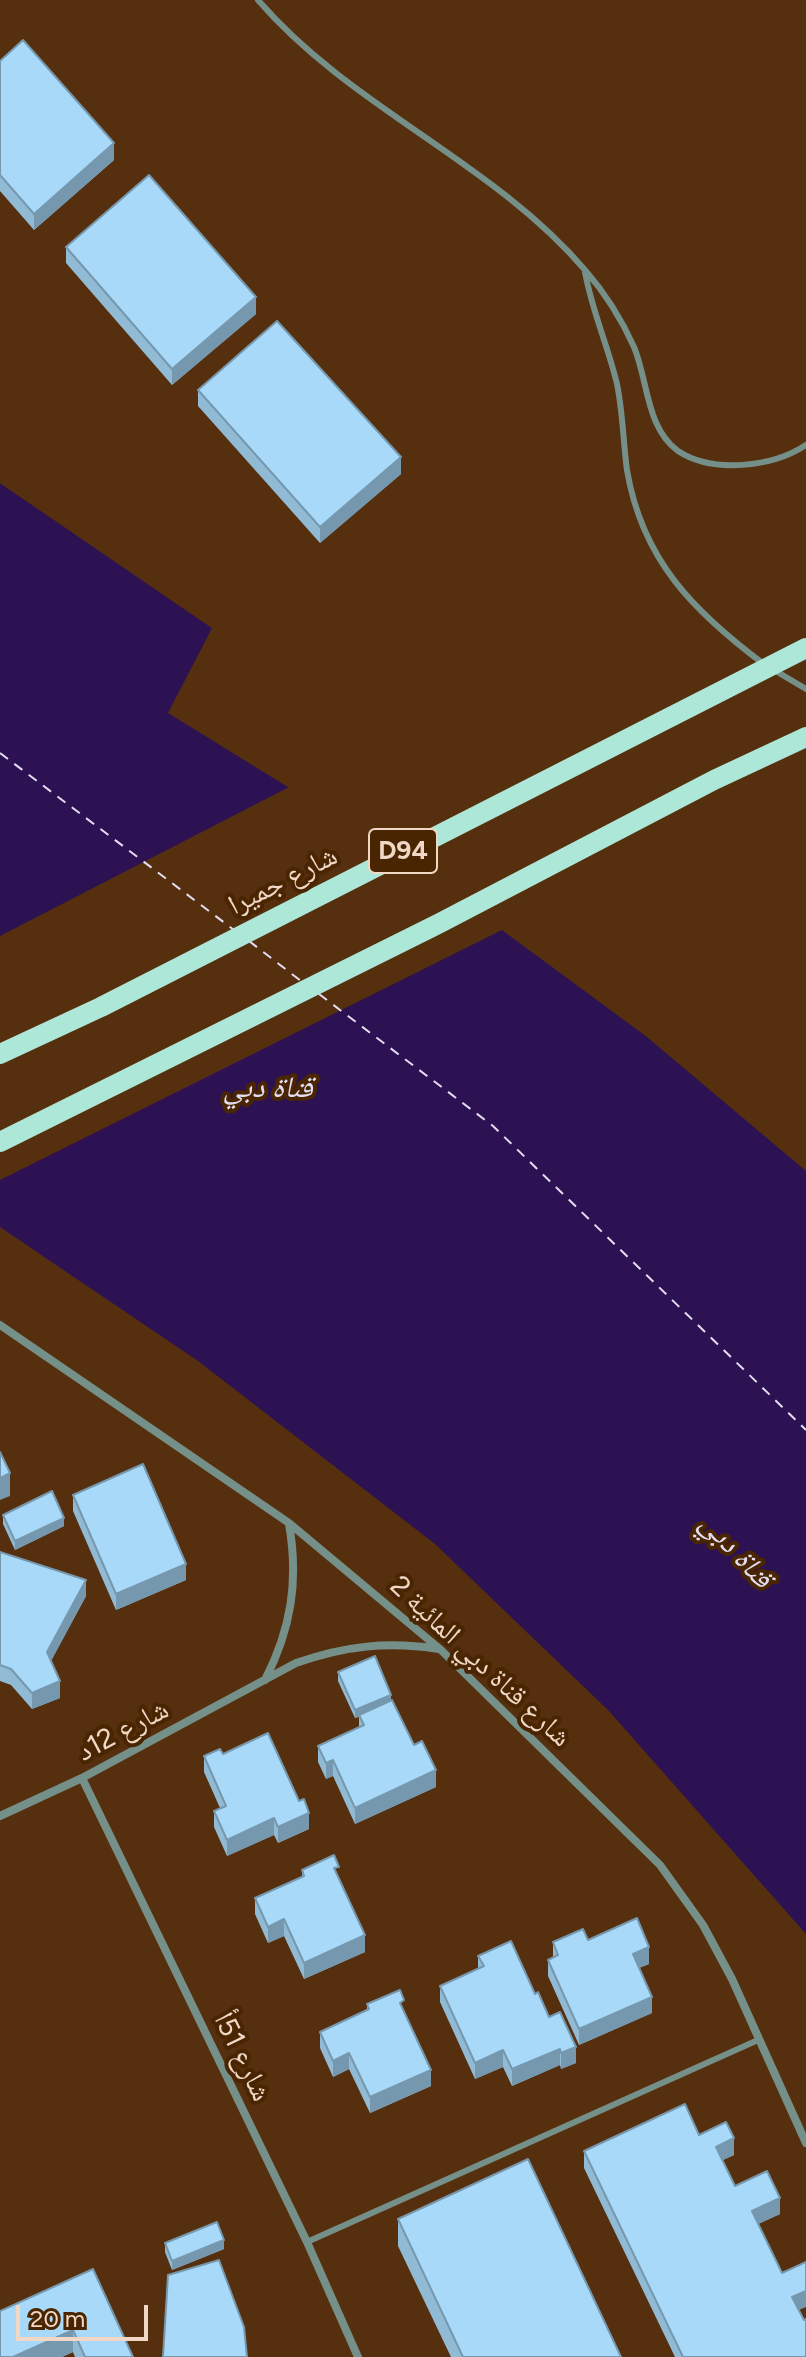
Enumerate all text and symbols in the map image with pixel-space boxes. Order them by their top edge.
road number: D94 [369,829,437,873]
street label: شارع جميرا [223,839,343,923]
water label: قناة دبي [223,1070,313,1106]
water label: قناة دبي [692,1506,780,1596]
street label: شارع قناة دبي المائية 2 [383,1570,577,1754]
street label: شارع 12د [71,1693,175,1769]
street label: شارع 51أ [206,2007,278,2107]
scale bar [20,2289,152,2339]
text: 20 m [30,2304,85,2333]

